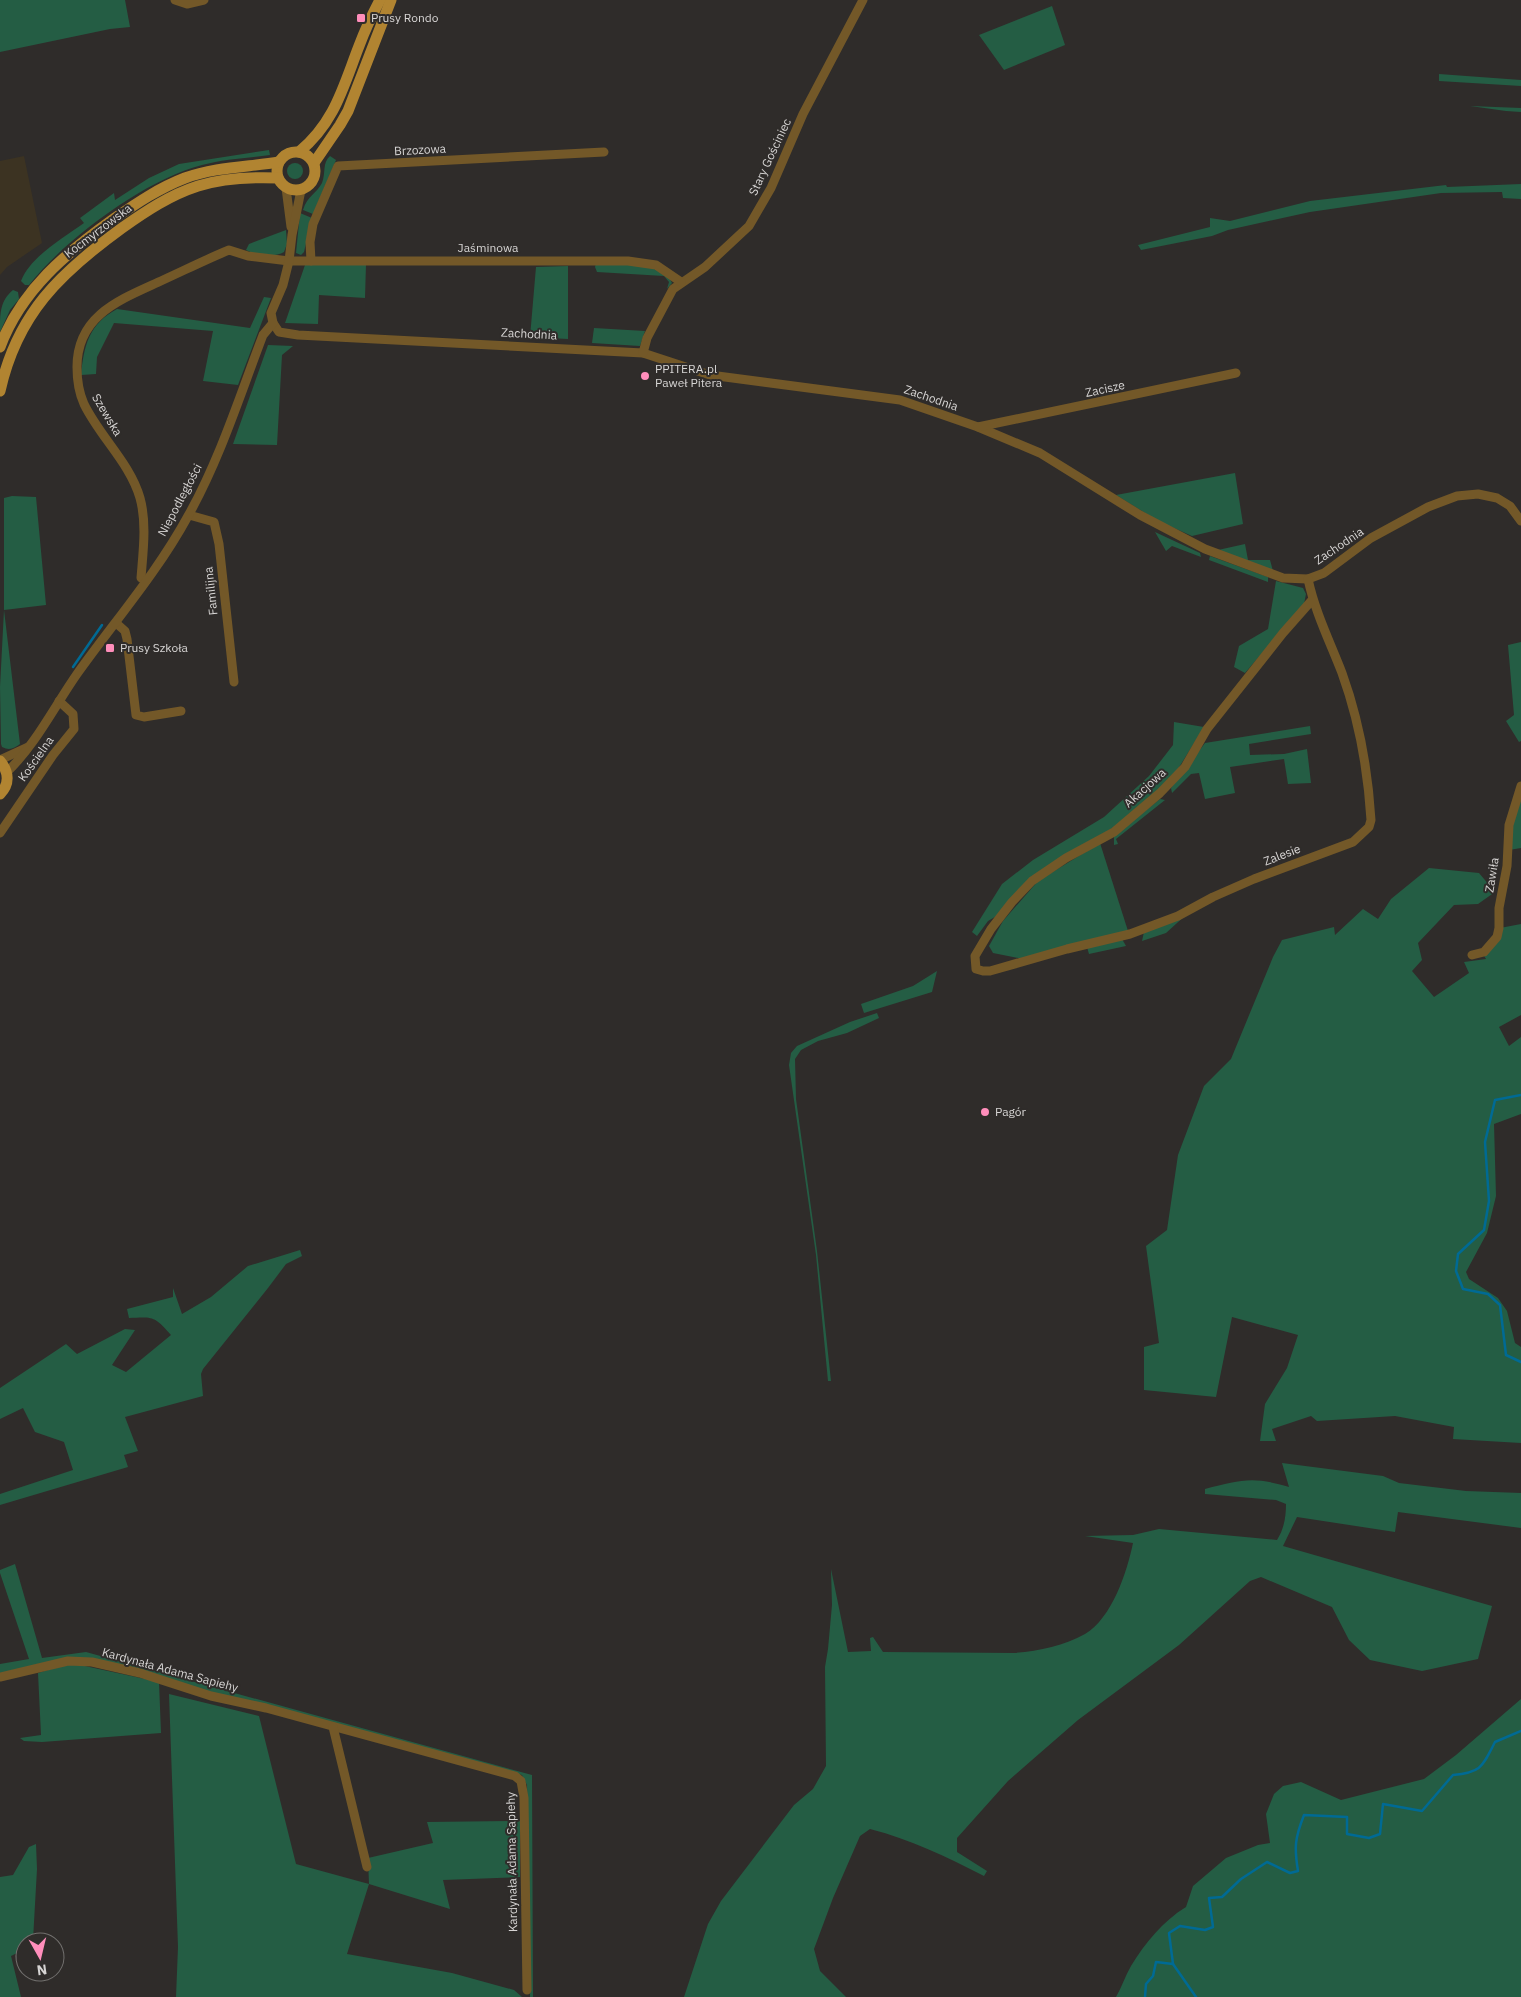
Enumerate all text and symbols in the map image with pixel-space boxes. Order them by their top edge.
place label: Prusy Rondo [371,10,439,25]
marker: Prusy Rondo [355,12,367,24]
street label: Stary Gościniec [745,116,794,198]
street label: Brzozowa [394,141,447,158]
street label: Kocmyrzowska [61,200,135,261]
street label: Jaśminowa [458,240,519,255]
street label: Zachodnia [501,325,558,342]
place label: PPITERA.pl Paweł Pitera [655,361,723,390]
marker: PPITERA.pl Paweł Pitera [639,370,651,382]
street label: Zacisze [1084,377,1126,400]
street label: Zachodnia [902,381,961,414]
street label: Szewska [89,391,126,439]
street label: Niepodległości [154,461,205,539]
street label: Zachodnia [1311,523,1367,567]
street label: Familijna [200,566,221,616]
place label: Prusy Szkoła [120,640,189,655]
marker: Prusy Szkoła [104,642,116,654]
street label: Kościelna [15,733,57,784]
street label: Akacjowa [1120,764,1169,810]
street label: Zalesie [1261,840,1303,868]
street label: Zawiła [1481,856,1502,894]
place label: Pagór [995,1104,1027,1119]
marker: Pagór [979,1106,991,1118]
street label: Kardynała Adama Sapiehy [100,1644,240,1695]
street label: Kardynała Adama Sapiehy [503,1792,520,1932]
north arrow [15,1932,65,1982]
text: N [36,1960,48,1979]

